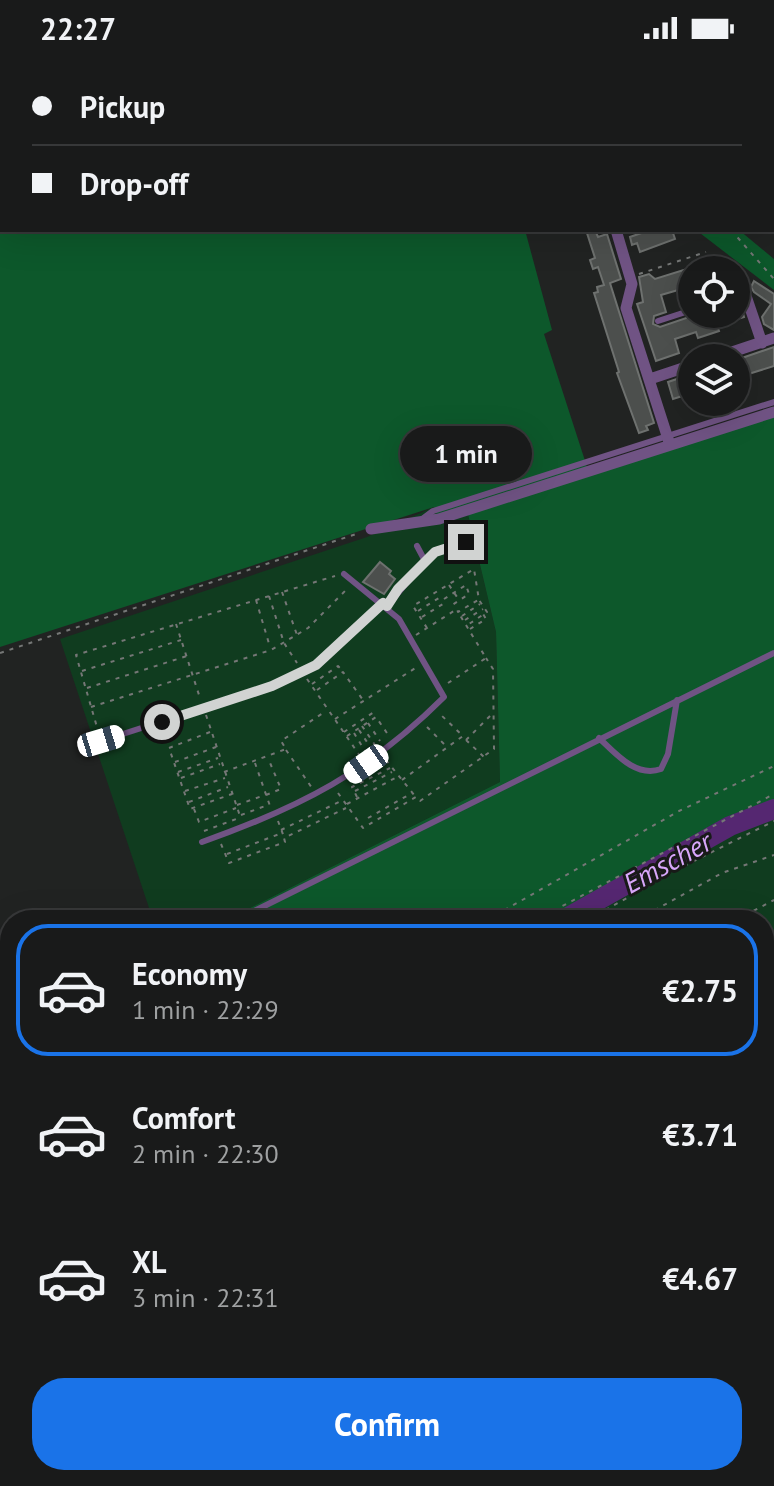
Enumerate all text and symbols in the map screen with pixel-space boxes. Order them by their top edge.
text: 22:27 [40,9,116,48]
text: Pickup [80,87,165,126]
text: Drop-off [80,164,188,203]
map controls [678,256,750,416]
button: locate [678,256,750,328]
button: layers [678,344,750,416]
callout: 1 min [400,426,532,482]
text: 1 min [434,437,498,470]
route end [448,524,484,560]
route start [144,704,180,740]
car [75,723,127,759]
car [339,740,393,788]
water label: Emscher [616,822,719,901]
icon: car [36,954,108,1026]
text: Economy [132,954,247,993]
text: €2.75 [663,971,738,1010]
text: 1 min · 22:29 [132,993,279,1026]
icon: car [36,1098,108,1170]
text: Comfort [132,1098,235,1137]
text: €3.71 [663,1115,738,1154]
text: 2 min · 22:30 [132,1137,279,1170]
icon: car [36,1242,108,1314]
text: XL [132,1242,166,1281]
text: €4.67 [663,1259,738,1298]
text: 3 min · 22:31 [132,1281,279,1314]
button: Confirm [32,1378,742,1470]

